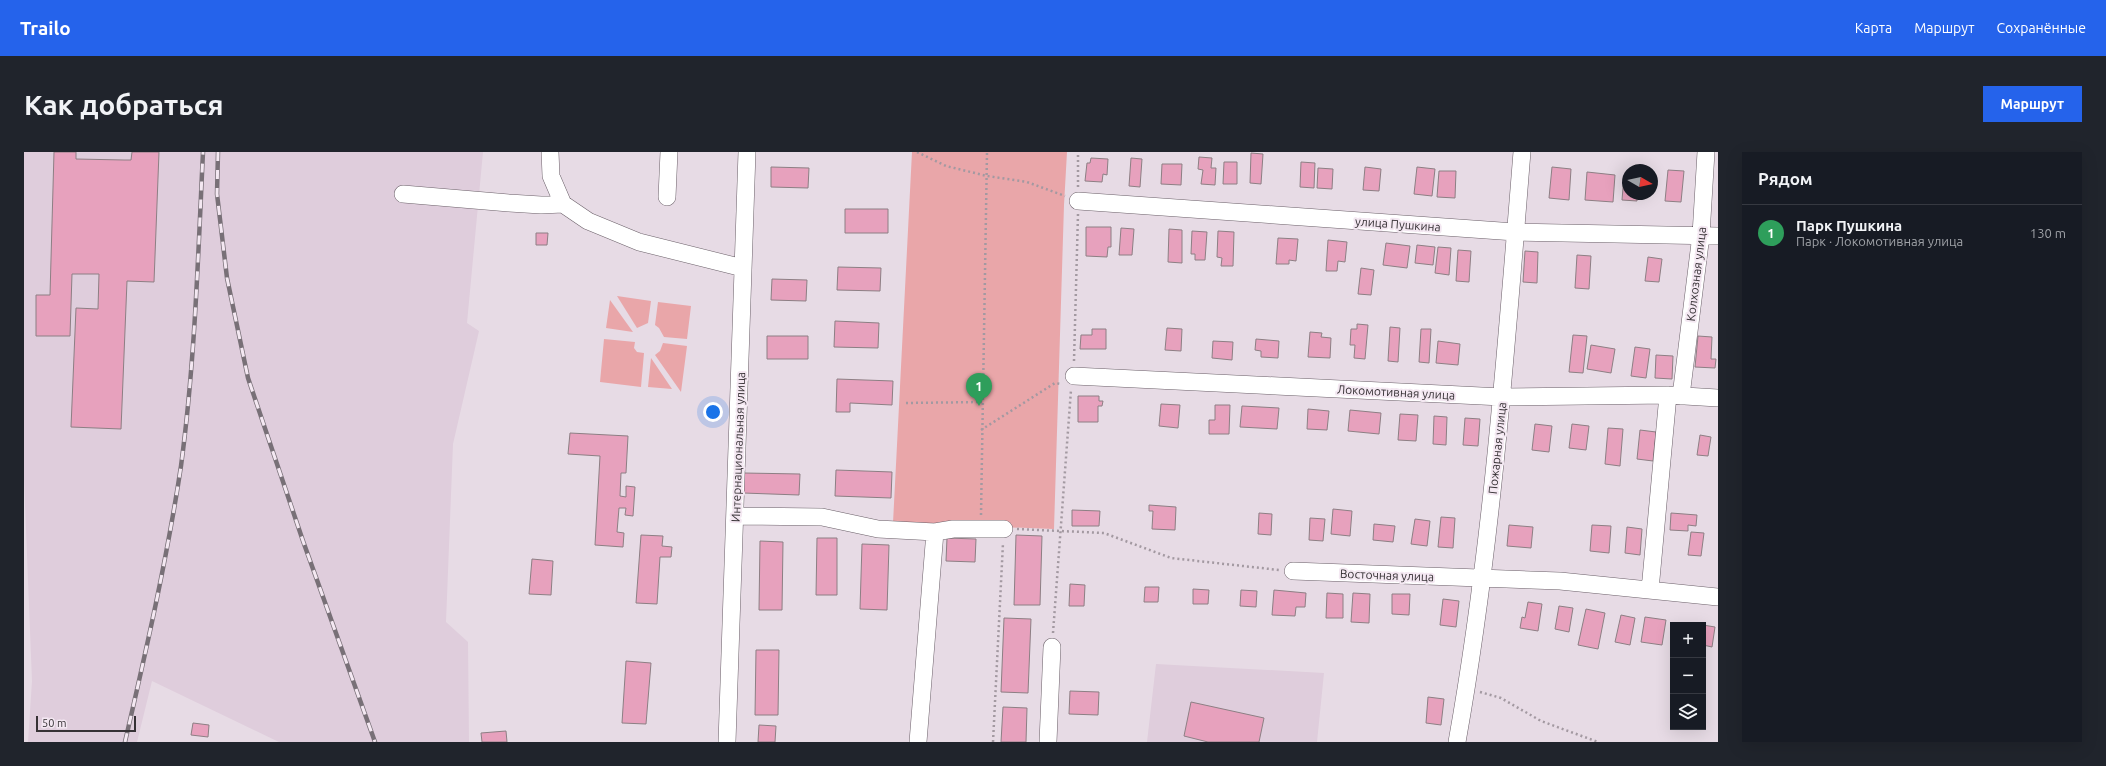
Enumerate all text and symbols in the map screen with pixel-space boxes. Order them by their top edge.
text: Trailo [20,17,71,39]
text: Карта [1855,20,1892,36]
text: Маршрут [1914,20,1975,36]
text: Сохранённые [1997,20,2086,36]
button: Маршрут [1983,86,2082,122]
text: Как добраться [24,89,223,120]
north arrow [1622,164,1658,200]
text: Рядом [1758,169,1813,188]
street label: улица Пушкина [1355,215,1441,233]
text: Парк Пушкина [1796,217,1902,234]
street label: Колхозная улица [1684,226,1708,322]
text: 1 [1767,226,1775,240]
text: 130 m [2030,226,2066,240]
text: Парк · Локомотивная улица [1796,234,1963,248]
street label: Интернациональная улица [729,372,747,522]
pin: 1 [966,373,992,406]
street label: Локомотивная улица [1337,382,1455,402]
street label: Пожарная улица [1486,401,1508,495]
your location [703,402,723,422]
street label: Восточная улица [1340,567,1434,583]
map controls [1670,622,1706,730]
button: + [1670,622,1706,658]
button: − [1670,658,1706,694]
button: layers [1670,694,1706,730]
scale bar [36,714,136,733]
text: 50 m [42,717,66,729]

